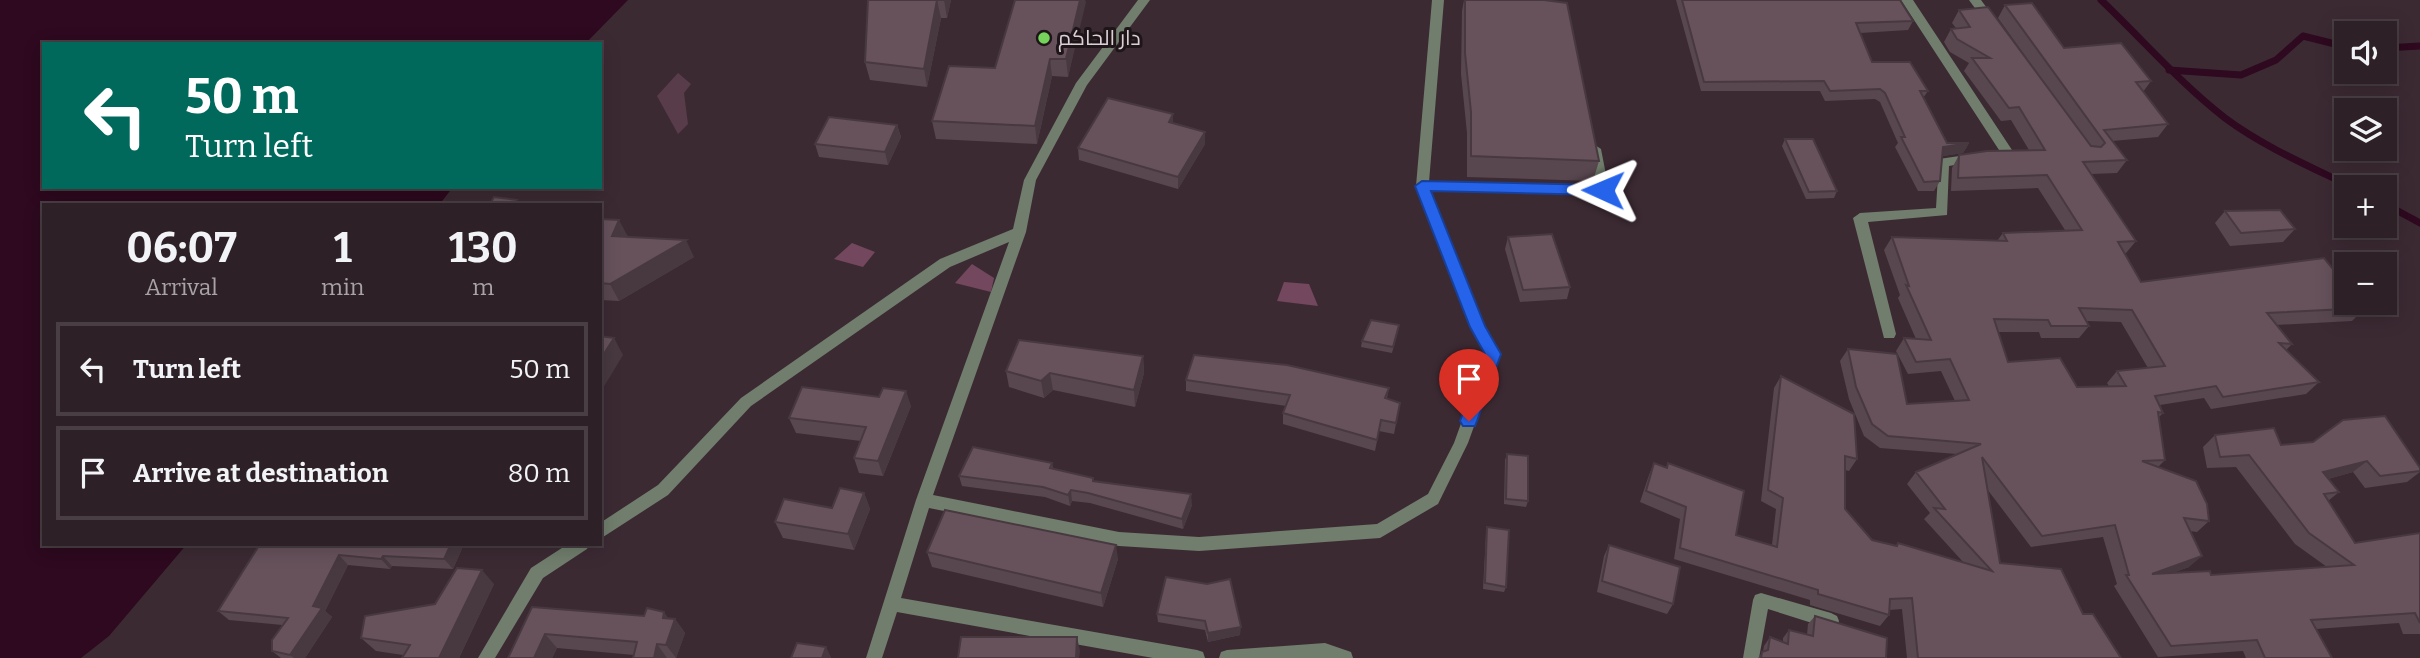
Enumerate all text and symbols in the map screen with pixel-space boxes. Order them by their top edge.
map controls [2334,21,2397,315]
button: sound [2334,21,2397,84]
place label: دار الحاكم [1058,25,1141,52]
marker: دار الحاكم [1036,30,1052,46]
text: 50 m [185,67,298,126]
icon: left [70,70,161,161]
button: layers [2334,98,2397,161]
text: Turn left [185,127,313,165]
position arrow [1566,153,1640,227]
button: + [2334,175,2397,238]
text: 06:07 [126,223,237,273]
text: 1 [334,223,352,273]
text: 130 [449,223,518,273]
button: − [2334,252,2397,315]
text: Arrival [145,273,218,301]
text: min [321,273,364,301]
text: m [472,273,494,301]
pin [1439,349,1499,421]
icon: left [74,350,112,388]
text: Turn left [133,354,241,385]
text: 50 m [509,354,570,385]
icon: arrive [1450,360,1488,398]
icon: arrive [74,454,112,492]
text: Arrive at destination [133,458,388,489]
text: 80 m [508,458,570,489]

